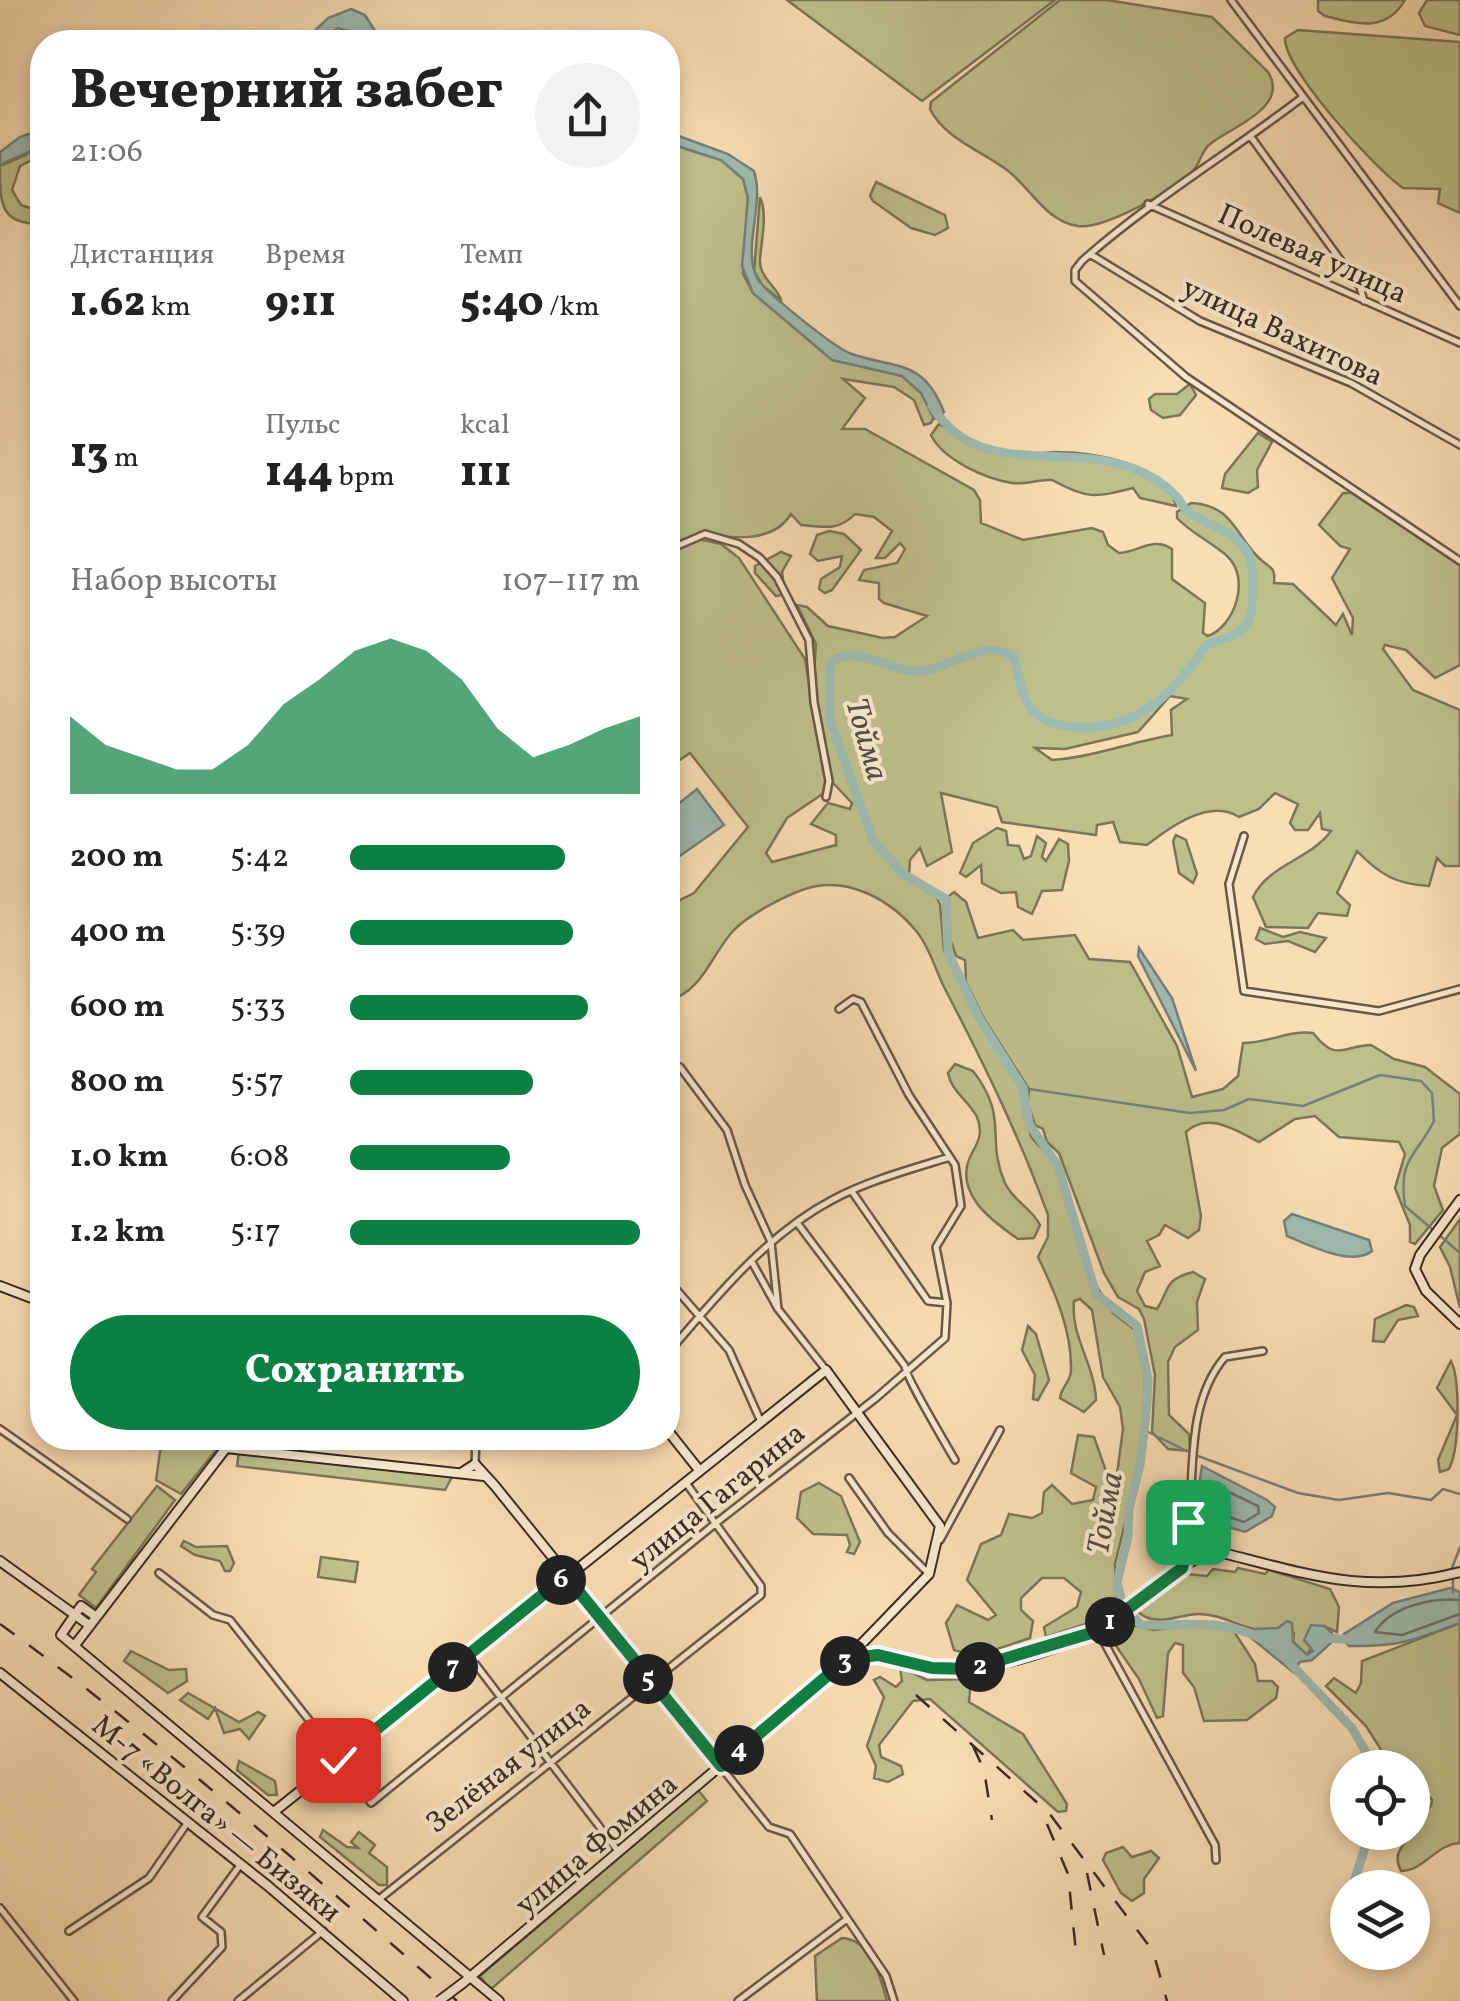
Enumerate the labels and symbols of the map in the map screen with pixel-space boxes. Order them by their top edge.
street label: Полевая улица [1211,194,1414,315]
street label: улица Вахитова [1175,268,1390,398]
water label: Тойма [832,694,898,786]
street label: улица Гагарина [621,1413,815,1582]
water label: Тойма [1078,1469,1136,1558]
pin [1146,1480,1231,1565]
pin: 6 [536,1555,586,1605]
pin: 1 [1085,1597,1135,1647]
pin: 3 [820,1636,870,1686]
pin: 7 [428,1642,478,1692]
pin: 2 [955,1642,1005,1692]
pin: 5 [623,1654,673,1704]
street label: Зелёная улица [418,1689,601,1845]
street label: М-7 «Волга» — Бизяки [82,1706,350,1934]
pin [296,1718,381,1803]
pin: 4 [714,1725,764,1775]
street label: улица Фомина [507,1765,688,1926]

